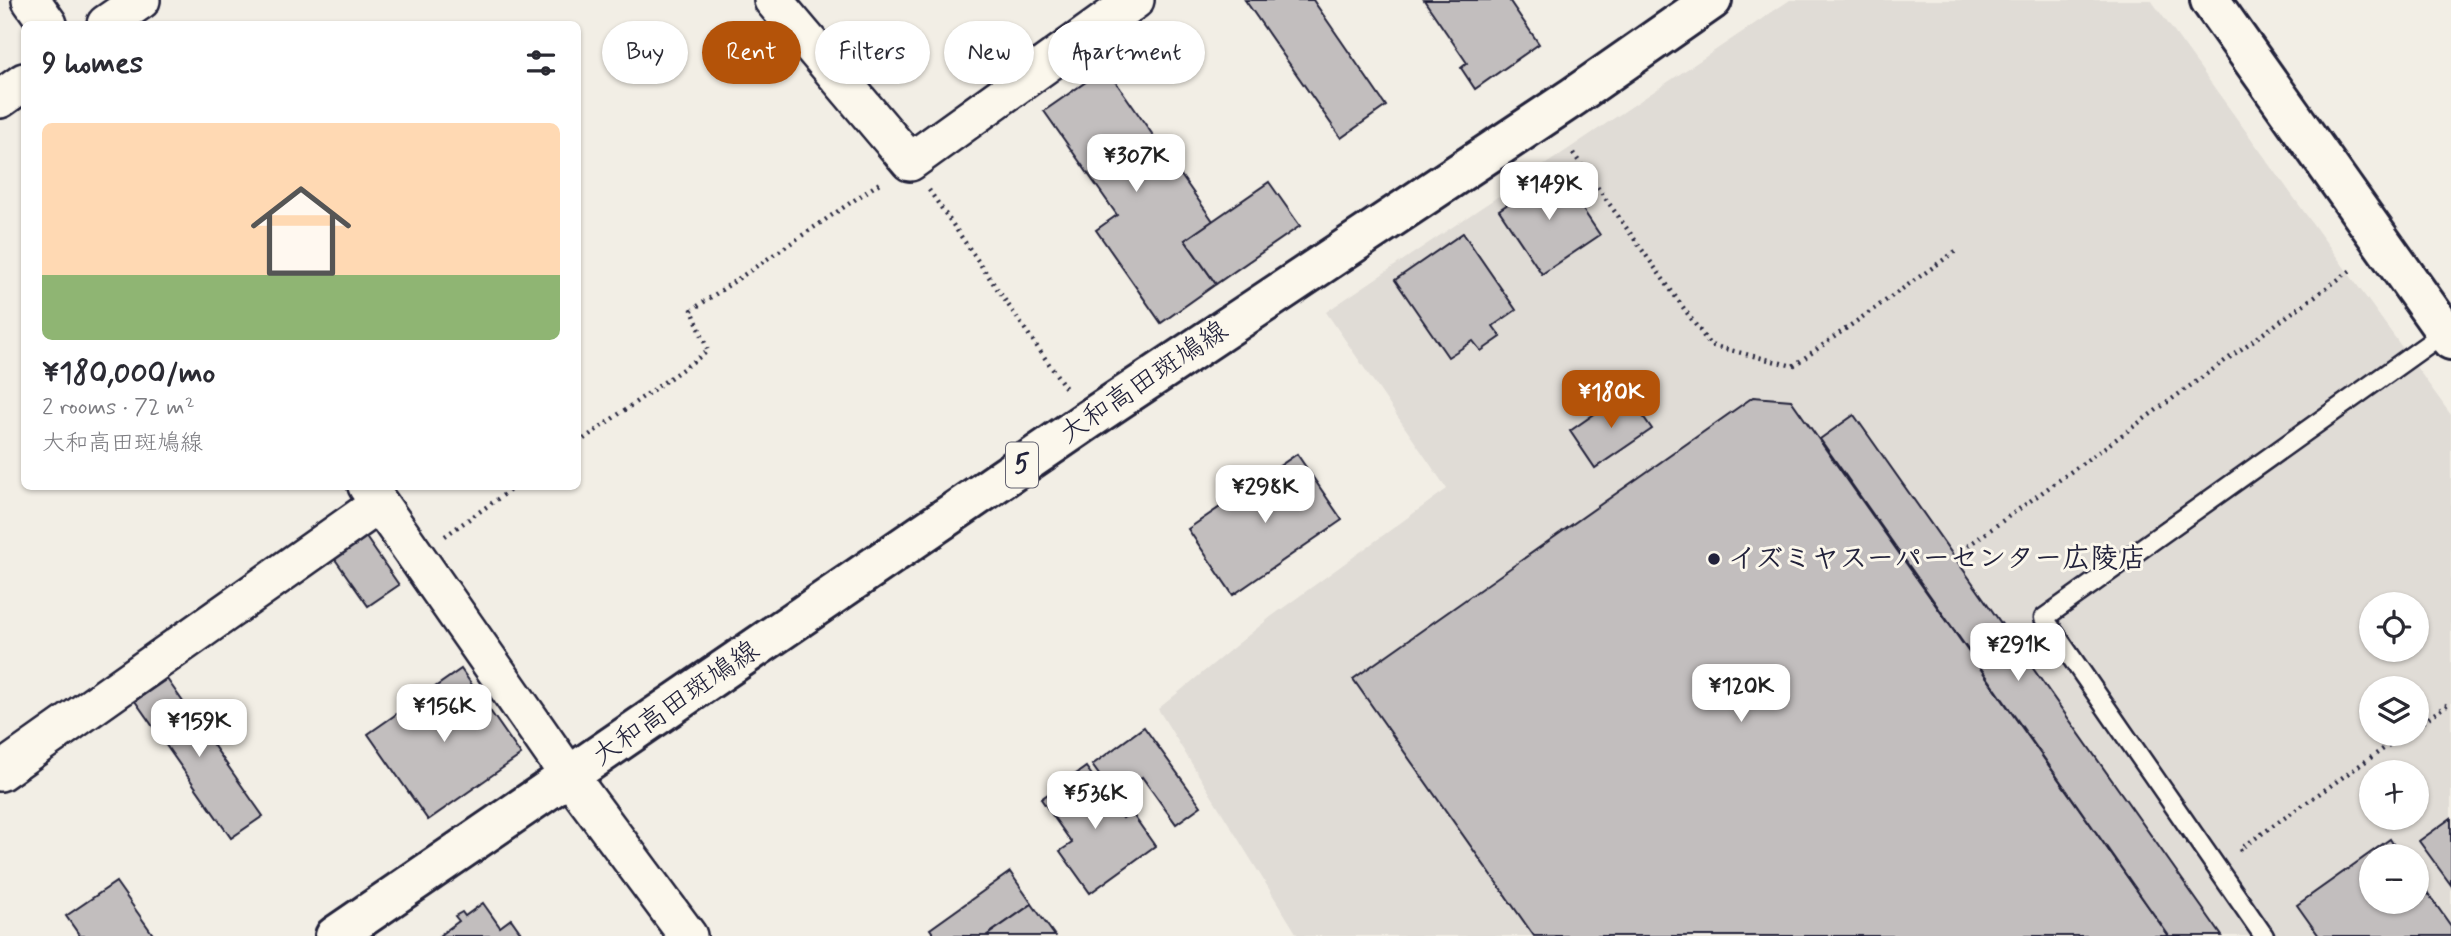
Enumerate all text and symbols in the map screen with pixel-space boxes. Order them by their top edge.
chip: Buy [602,21,688,84]
chip: Rent [702,21,801,84]
chip: Filters [815,21,930,84]
chip: New [944,21,1034,84]
chip: Apartment [1048,21,1205,84]
text: 9 homes [42,44,143,83]
icon: filters [522,44,560,82]
pin: ¥307K [1087,134,1185,194]
text: ¥307K [1103,142,1169,172]
pin: ¥149K [1500,162,1598,222]
icon: home [238,168,364,294]
text: ¥149K [1516,170,1582,200]
street label: 大和高田斑鳩線 [1052,313,1236,453]
text: ¥180,000/mo [42,354,215,393]
pin: ¥180K [1562,370,1660,430]
text: ¥180K [1578,378,1644,408]
text: 2 rooms · 72 m² [42,393,195,423]
text: 大和高田斑鳩線 [42,429,203,459]
road number: 5 [1006,442,1038,488]
pin: ¥298K [1216,466,1314,525]
text: ¥298K [1232,473,1298,503]
place label: イズミヤスーパーセンター広陵店 [1728,541,2146,578]
marker: イズミヤスーパーセンター広陵店 [1706,551,1722,567]
map controls [2359,592,2429,914]
button: locate [2359,592,2429,662]
pin: ¥291K [1969,624,2067,683]
text: ¥291K [1986,631,2050,661]
street label: 大和高田斑鳩線 [585,633,767,775]
pin: ¥120K [1692,664,1790,724]
text: ¥120K [1708,672,1774,702]
button: layers [2359,676,2429,746]
pin: ¥156K [395,684,493,744]
text: ¥156K [413,692,475,722]
pin: ¥159K [150,700,248,759]
text: ¥159K [167,707,231,737]
button: + [2359,760,2429,830]
pin: ¥536K [1046,772,1144,831]
text: ¥536K [1063,779,1127,809]
button: − [2359,844,2429,914]

